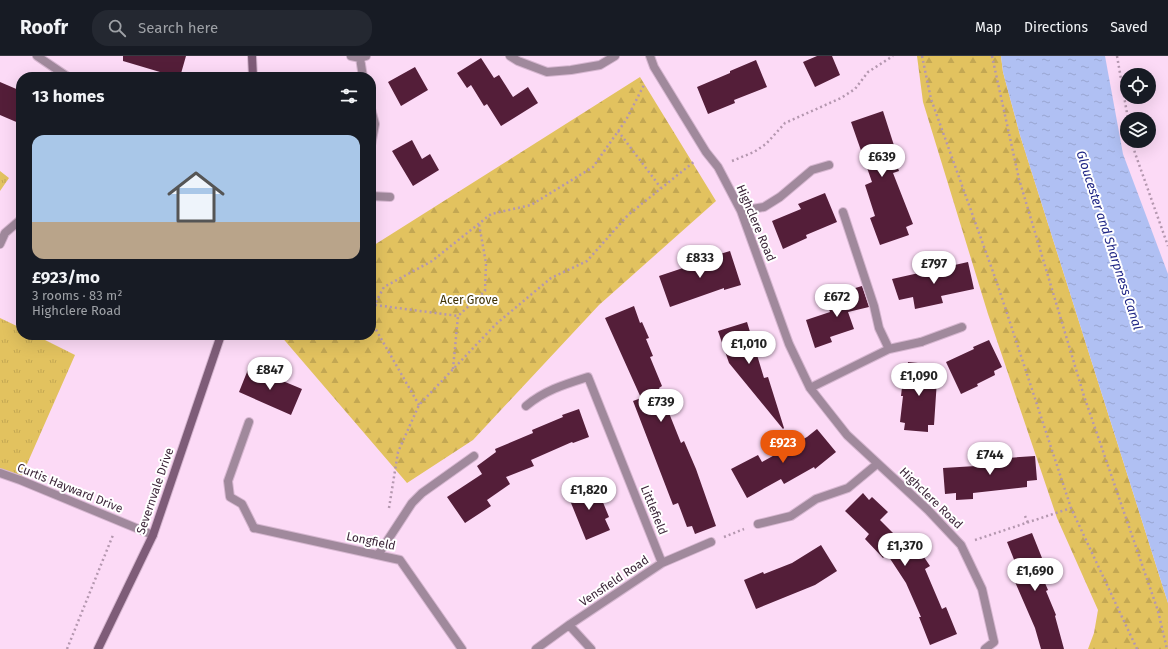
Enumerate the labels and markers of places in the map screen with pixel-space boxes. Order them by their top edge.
pin: £639 [858,144,906,178]
pin: £833 [676,245,724,279]
pin: £797 [910,251,958,285]
pin: £672 [813,284,861,318]
pin: £1,010 [716,331,782,365]
pin: £847 [246,357,294,391]
pin: £1,090 [886,363,952,397]
pin: £739 [637,389,685,423]
pin: £923 [759,430,807,464]
pin: £744 [966,442,1014,476]
pin: £1,820 [556,477,622,511]
pin: £1,370 [872,533,938,567]
pin: £1,690 [1002,558,1068,592]

